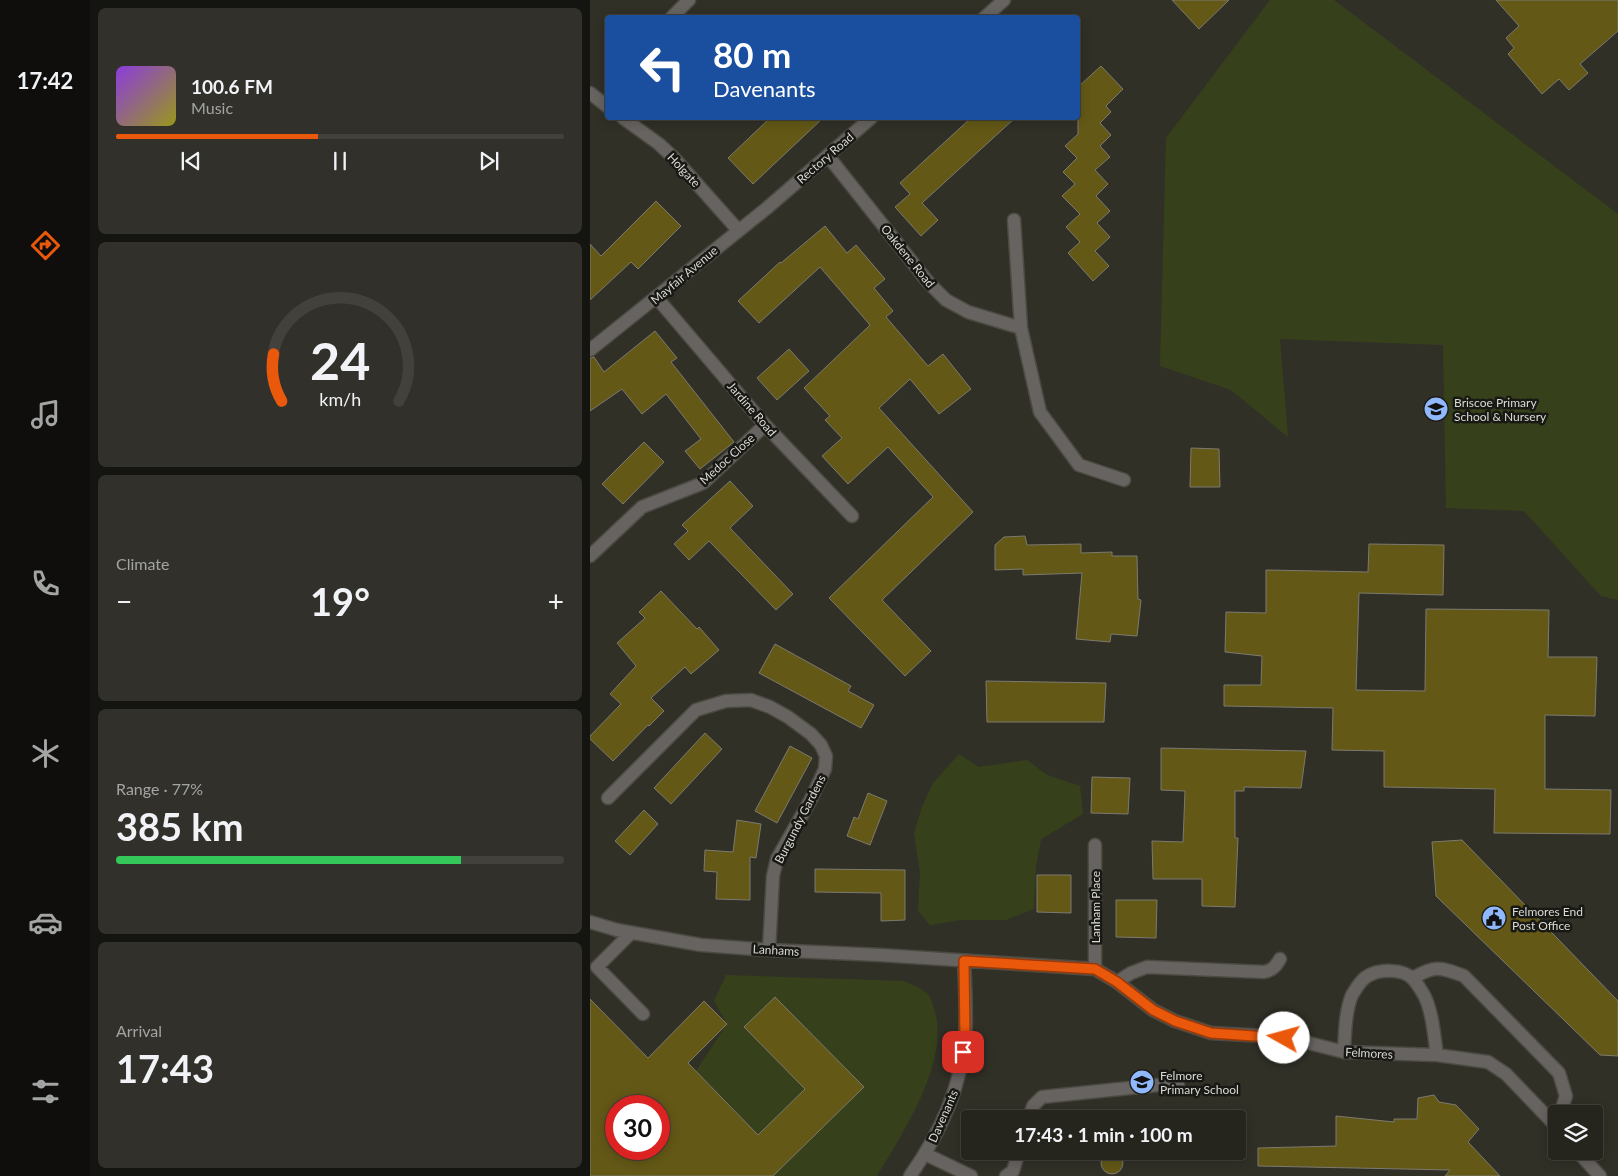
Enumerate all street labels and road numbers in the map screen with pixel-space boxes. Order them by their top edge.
street label: Rectory Road [794,129,856,187]
street label: Holgate [664,150,704,190]
street label: Oakdene Road [878,221,938,291]
street label: Mayfair Avenue [648,243,720,307]
street label: Jardine Road [724,379,780,439]
street label: Medoc Close [696,430,758,488]
street label: Burgundy Gardens [771,772,829,866]
street label: Lanham Place [1088,871,1103,943]
street label: Lanhams [752,941,800,959]
street label: Felmores [1345,1044,1393,1062]
street label: Davenants [925,1087,961,1145]

